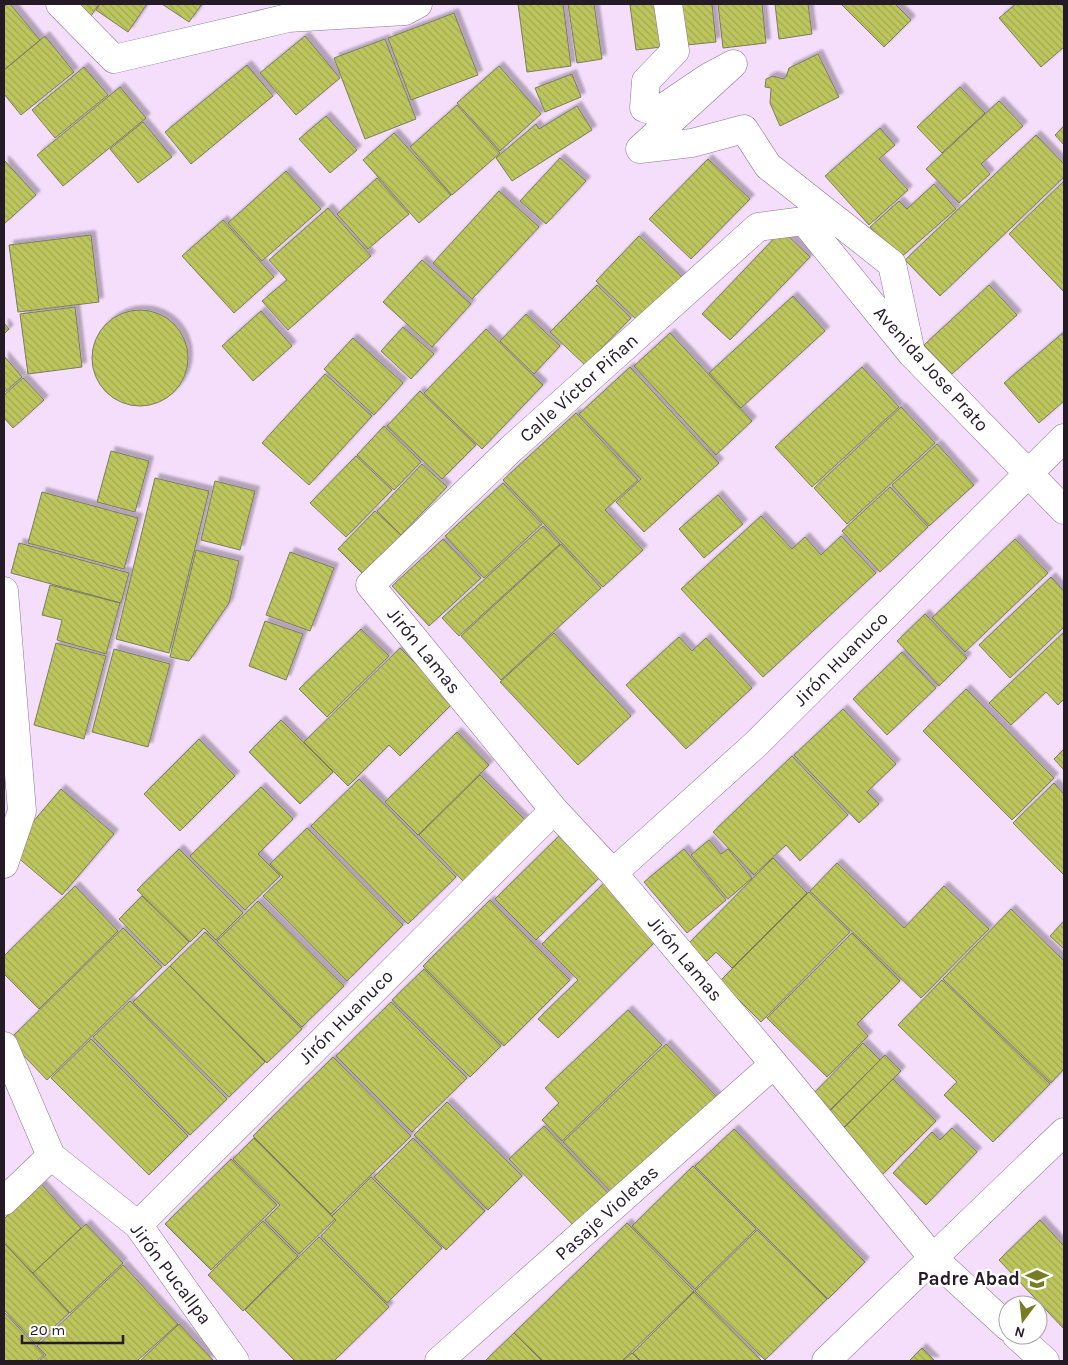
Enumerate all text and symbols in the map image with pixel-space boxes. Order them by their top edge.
street label: Avenida Jose Prato [869,302,993,436]
street label: Calle Víctor Piñan [515,329,643,447]
street label: Jirón Lamas [383,604,465,698]
street label: Jirón Huanuco [789,607,893,711]
street label: Jirón Lamas [643,912,727,1006]
street label: Jirón Huanuco [294,965,398,1069]
street label: Pasaje Violetas [551,1161,663,1265]
street label: Jirón Pucallpa [126,1219,216,1329]
school or university icon: Padre Abad [1024,1266,1050,1292]
place label: Padre Abad [918,1268,1020,1290]
north arrow [998,1295,1048,1345]
scale bar [22,1312,124,1344]
text: 20 m [30,1321,65,1339]
text: N [1013,1323,1027,1342]

